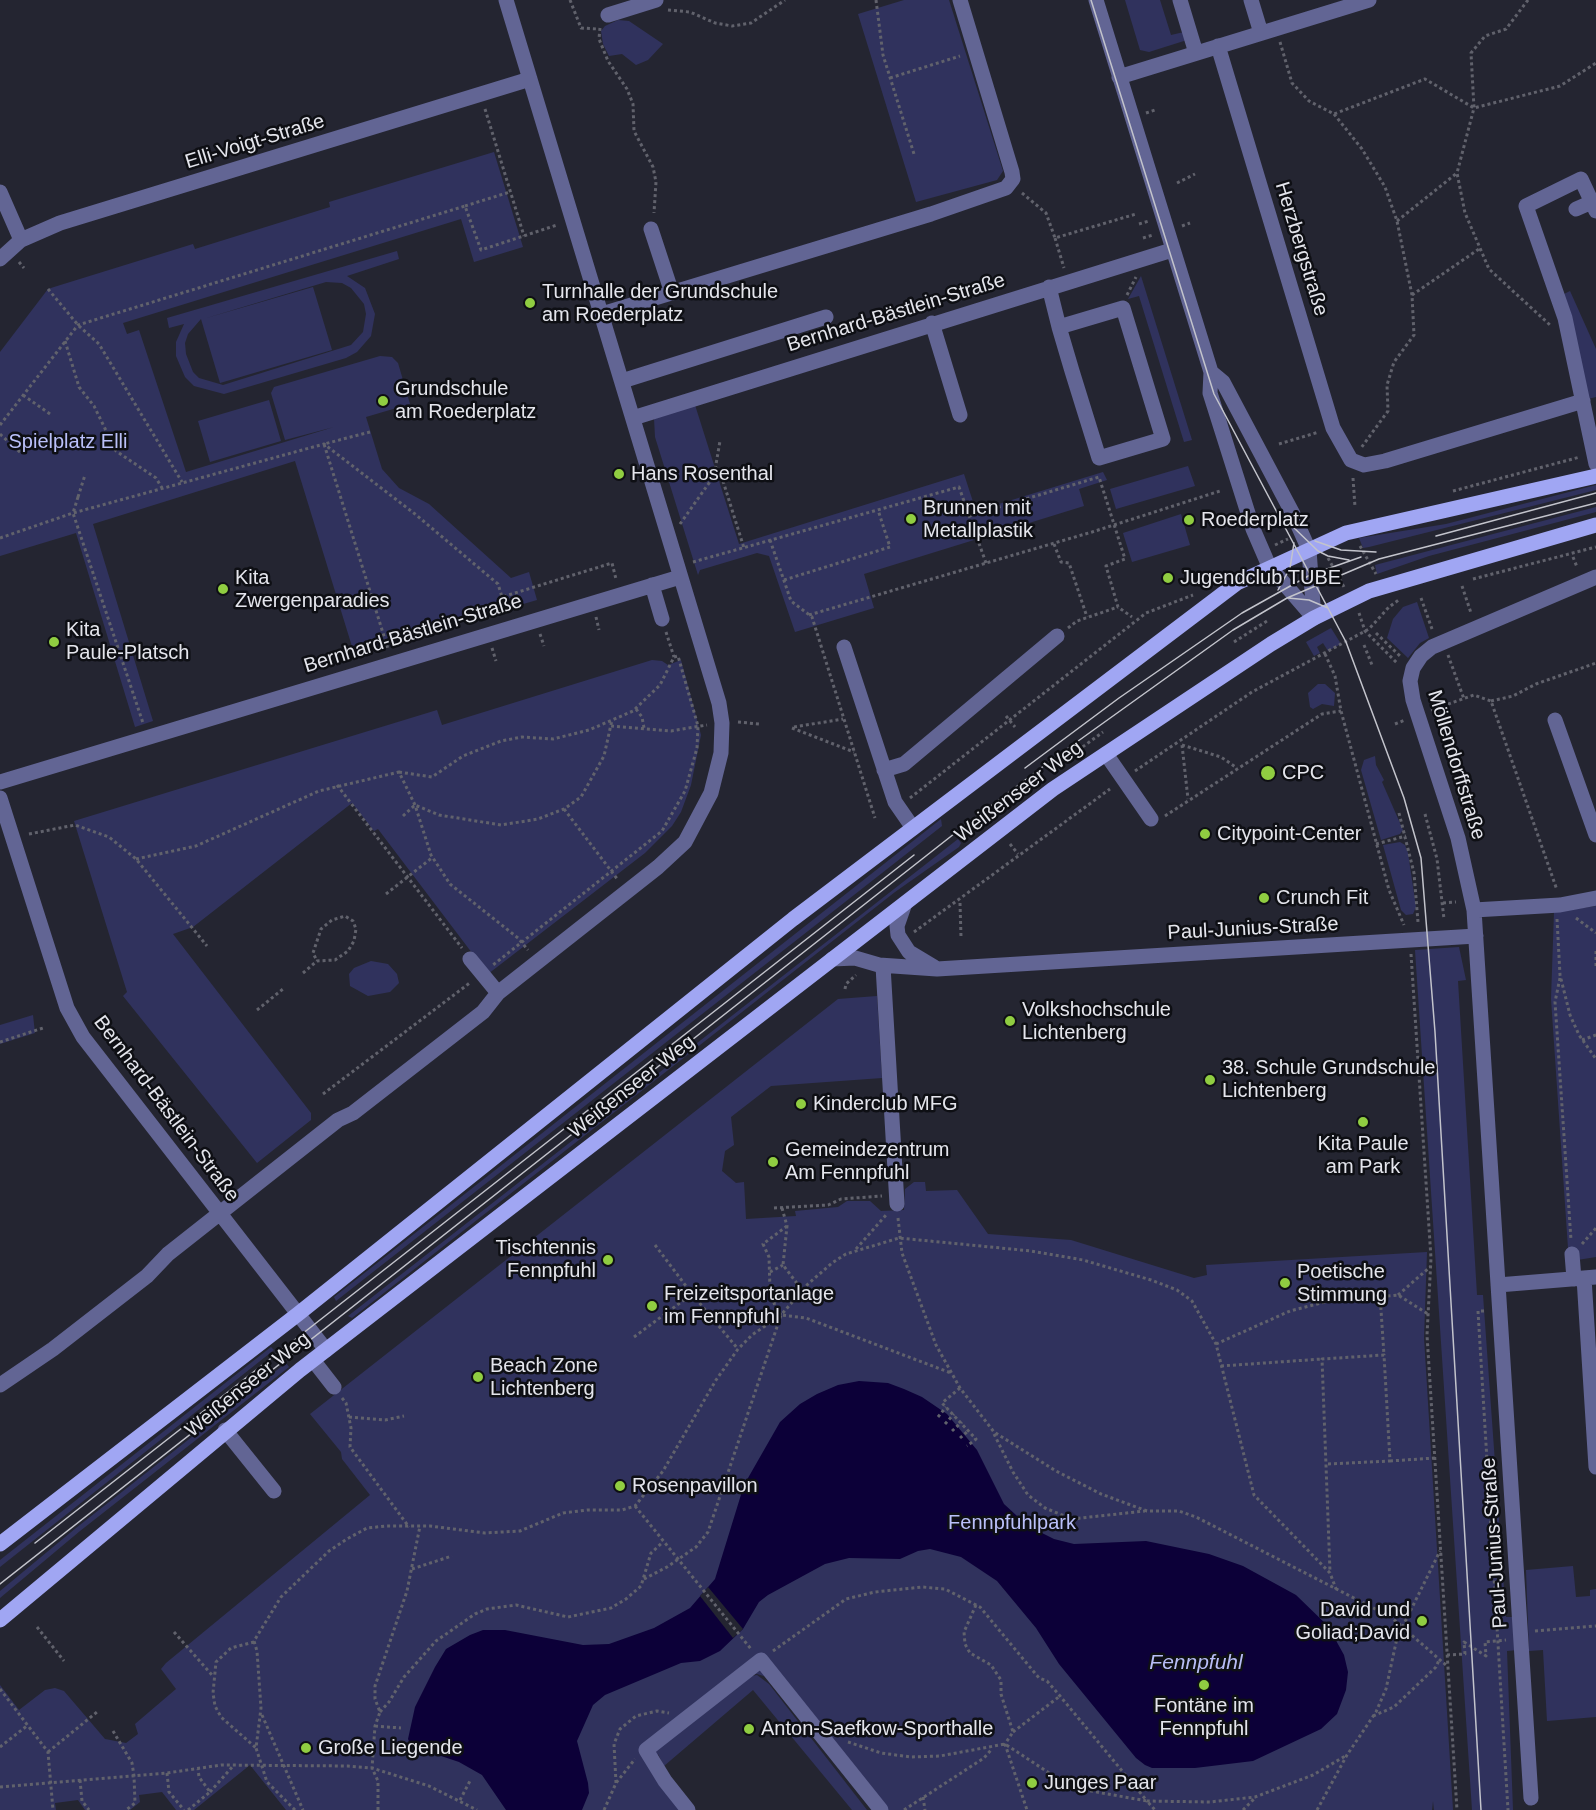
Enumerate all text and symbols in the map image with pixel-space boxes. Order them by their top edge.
street label: Elli-Voigt-Straße [182,109,328,175]
street label: Herzbergstraße [1269,179,1333,319]
street label: Bernhard-Bästlein-Straße [784,268,1008,358]
place label: Turnhalle der Grundschule am Roederplatz [542,280,778,327]
marker: Turnhalle der Grundschule am Roederplatz [523,296,537,310]
place label: Grundschule am Roederplatz [395,377,536,424]
marker: Grundschule am Roederplatz [376,394,390,408]
park label: Spielplatz Elli [9,430,127,454]
place label: Hans Rosenthal [631,462,773,486]
marker: Hans Rosenthal [612,467,626,481]
place label: Brunnen mit Metallplastik [923,496,1033,543]
place label: Roederplatz [1201,508,1309,532]
marker: Brunnen mit Metallplastik [904,512,918,526]
marker: Roederplatz [1182,513,1196,527]
place label: Kita Zwergenparadies [235,566,390,613]
place label: Jugendclub TUBE [1180,566,1341,590]
marker: Jugendclub TUBE [1161,571,1175,585]
marker: Kita Zwergenparadies [216,582,230,596]
street label: Bernhard-Bästlein-Straße [301,589,525,679]
place label: Kita Paule-Platsch [66,618,189,665]
marker: Kita Paule-Platsch [47,635,61,649]
street label: Möllendorffstraße [1422,687,1490,843]
street label: Weißenseer Weg [950,736,1088,848]
place label: CPC [1282,761,1324,785]
marker: CPC [1259,764,1277,782]
place label: Citypoint-Center [1217,822,1362,846]
marker: Citypoint-Center [1198,827,1212,841]
place label: Crunch Fit [1276,886,1368,910]
marker: Crunch Fit [1257,891,1271,905]
street label: Paul-Junius-Straße [1167,913,1339,945]
place label: Volkshochschule Lichtenberg [1022,998,1171,1045]
street label: Bernhard-Bästlein-Straße [88,1011,244,1207]
marker: Volkshochschule Lichtenberg [1003,1014,1017,1028]
street label: Weißenseer Weg [564,1030,700,1144]
place label: 38. Schule Grundschule Lichtenberg [1222,1056,1435,1103]
marker: 38. Schule Grundschule Lichtenberg [1203,1073,1217,1087]
place label: Kinderclub MFG [813,1092,957,1116]
marker: Kinderclub MFG [794,1097,808,1111]
marker: Kita Paule am Park [1356,1115,1370,1129]
place label: Kita Paule am Park [1317,1132,1409,1179]
place label: Gemeindezentrum Am Fennpfuhl [785,1138,950,1185]
marker: Gemeindezentrum Am Fennpfuhl [766,1155,780,1169]
place label: Tischtennis Fennpfuhl [496,1236,596,1283]
marker: Tischtennis Fennpfuhl [601,1253,615,1267]
place label: Poetische Stimmung [1297,1260,1387,1307]
marker: Poetische Stimmung [1278,1276,1292,1290]
place label: Freizeitsportanlage im Fennpfuhl [664,1282,834,1329]
marker: Freizeitsportanlage im Fennpfuhl [645,1299,659,1313]
street label: Weißenseer Weg [181,1327,315,1443]
place label: Beach Zone Lichtenberg [490,1354,598,1401]
marker: Beach Zone Lichtenberg [471,1370,485,1384]
street label: Paul-Junius-Straße [1477,1457,1513,1629]
place label: Rosenpavillon [632,1474,758,1498]
marker: Rosenpavillon [613,1479,627,1493]
park label: Fennpfuhlpark [948,1511,1076,1535]
place label: David und Goliad;David [1295,1598,1410,1645]
marker: David und Goliad;David [1415,1614,1429,1628]
water label: Fennpfuhl [1149,1650,1243,1676]
marker: Fontäne im Fennpfuhl [1197,1678,1211,1692]
place label: Fontäne im Fennpfuhl [1154,1694,1254,1741]
place label: Anton-Saefkow-Sporthalle [761,1717,993,1741]
marker: Anton-Saefkow-Sporthalle [742,1722,756,1736]
place label: Große Liegende [318,1736,463,1760]
marker: Große Liegende [299,1741,313,1755]
place label: Junges Paar [1044,1771,1156,1795]
marker: Junges Paar [1025,1776,1039,1790]

